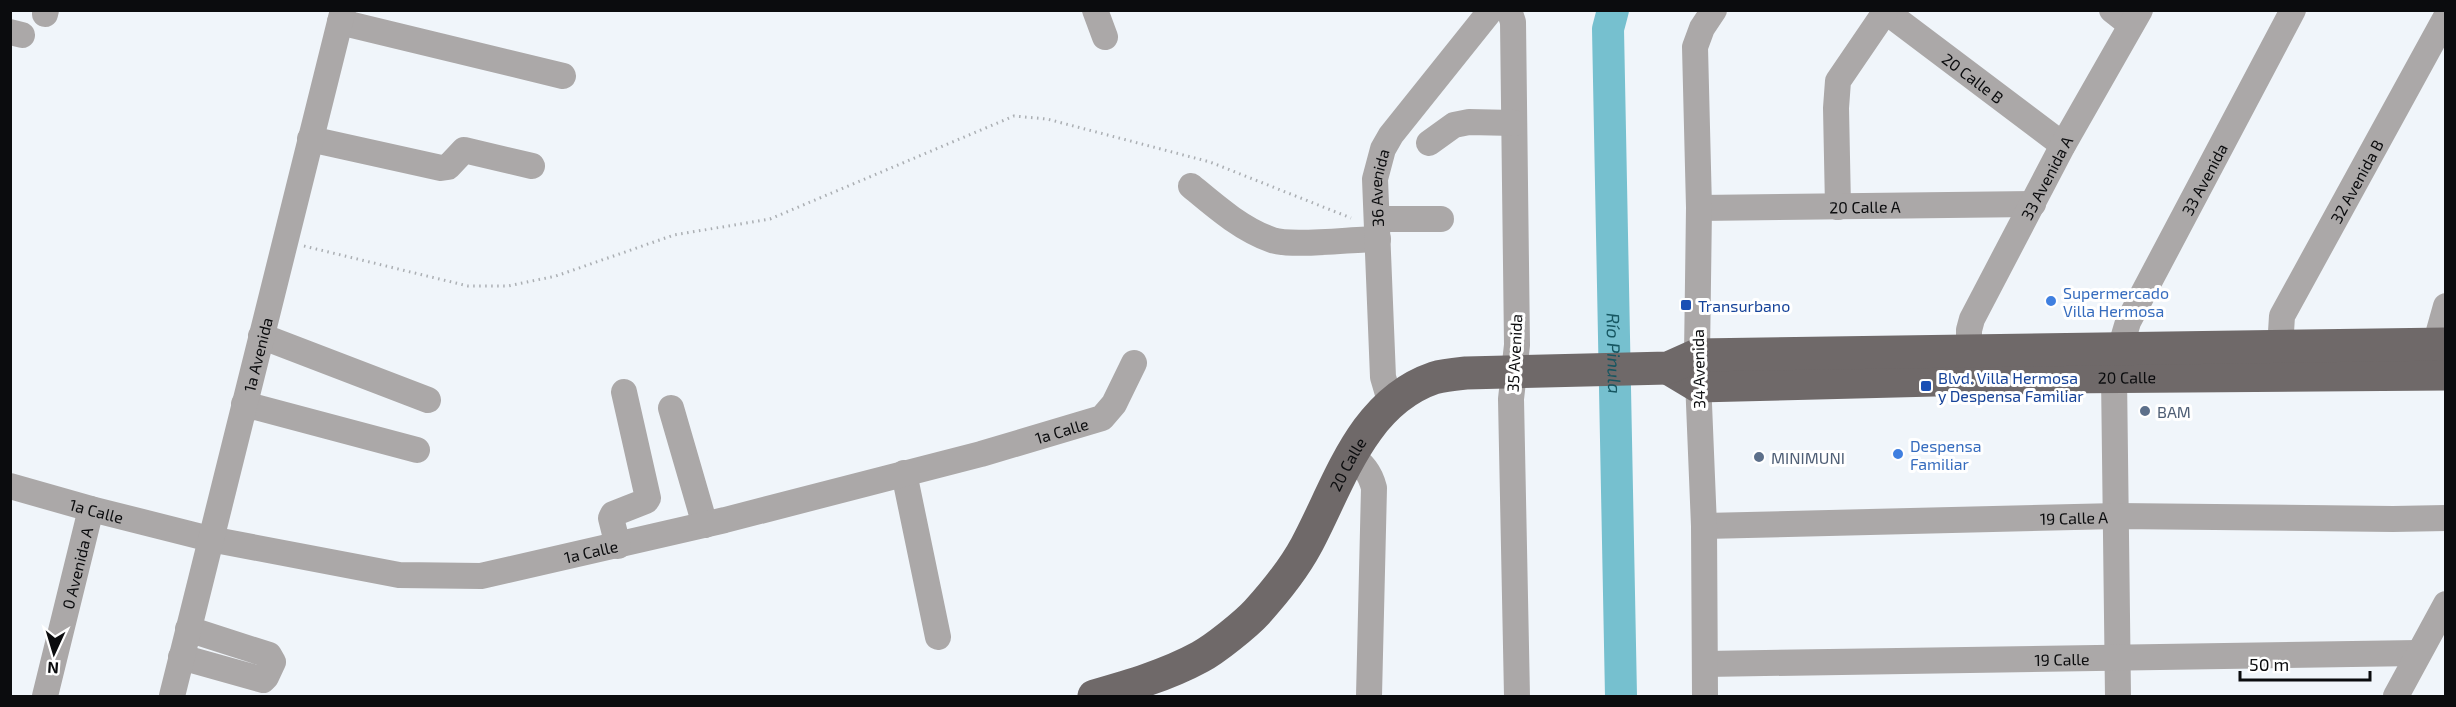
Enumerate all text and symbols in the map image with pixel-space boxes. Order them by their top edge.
street label: 20 Calle B [1939,48,2008,107]
street label: 33 Avenida A [2016,132,2076,223]
street label: 32 Avenida B [2325,136,2387,226]
street label: 33 Avenida [2177,140,2230,218]
street label: 36 Avenida [1366,147,1392,227]
street label: 20 Calle A [1829,196,1901,216]
place label: Supermercado Villa Hermosa [2063,283,2169,320]
marker: Supermercado Villa Hermosa [2044,294,2058,308]
place label: Transurbano [1698,296,1790,315]
marker: Transurbano [1679,298,1693,312]
street label: 35 Avenida [1502,313,1526,393]
water label: Río Pinula [1603,313,1626,394]
street label: 1a Avenida [239,315,276,394]
street label: 34 Avenida [1688,329,1708,409]
street label: 20 Calle [2098,367,2156,386]
place label: Blvd. Villa Hermosa y Despensa Familiar [1938,368,2084,405]
marker: Blvd. Villa Hermosa y Despensa Familiar [1919,379,1933,393]
place label: BAM [2157,402,2191,421]
marker: BAM [2138,404,2152,418]
street label: 1a Calle [1032,413,1090,447]
street label: 20 Calle [1325,433,1369,494]
place label: Despensa Familiar [1910,436,1981,473]
marker: Despensa Familiar [1891,447,1905,461]
place label: MINIMUNI [1771,448,1845,467]
marker: MINIMUNI [1752,450,1766,464]
street label: 1a Calle [68,494,126,526]
street label: 19 Calle A [2040,507,2108,527]
street label: 0 Avenida A [57,525,96,611]
street label: 1a Calle [562,535,620,566]
north arrow [24,623,84,683]
scale bar [2240,644,2370,682]
street label: 19 Calle [2034,649,2090,668]
text: 50 m [2249,653,2289,675]
text: N [46,659,59,678]

